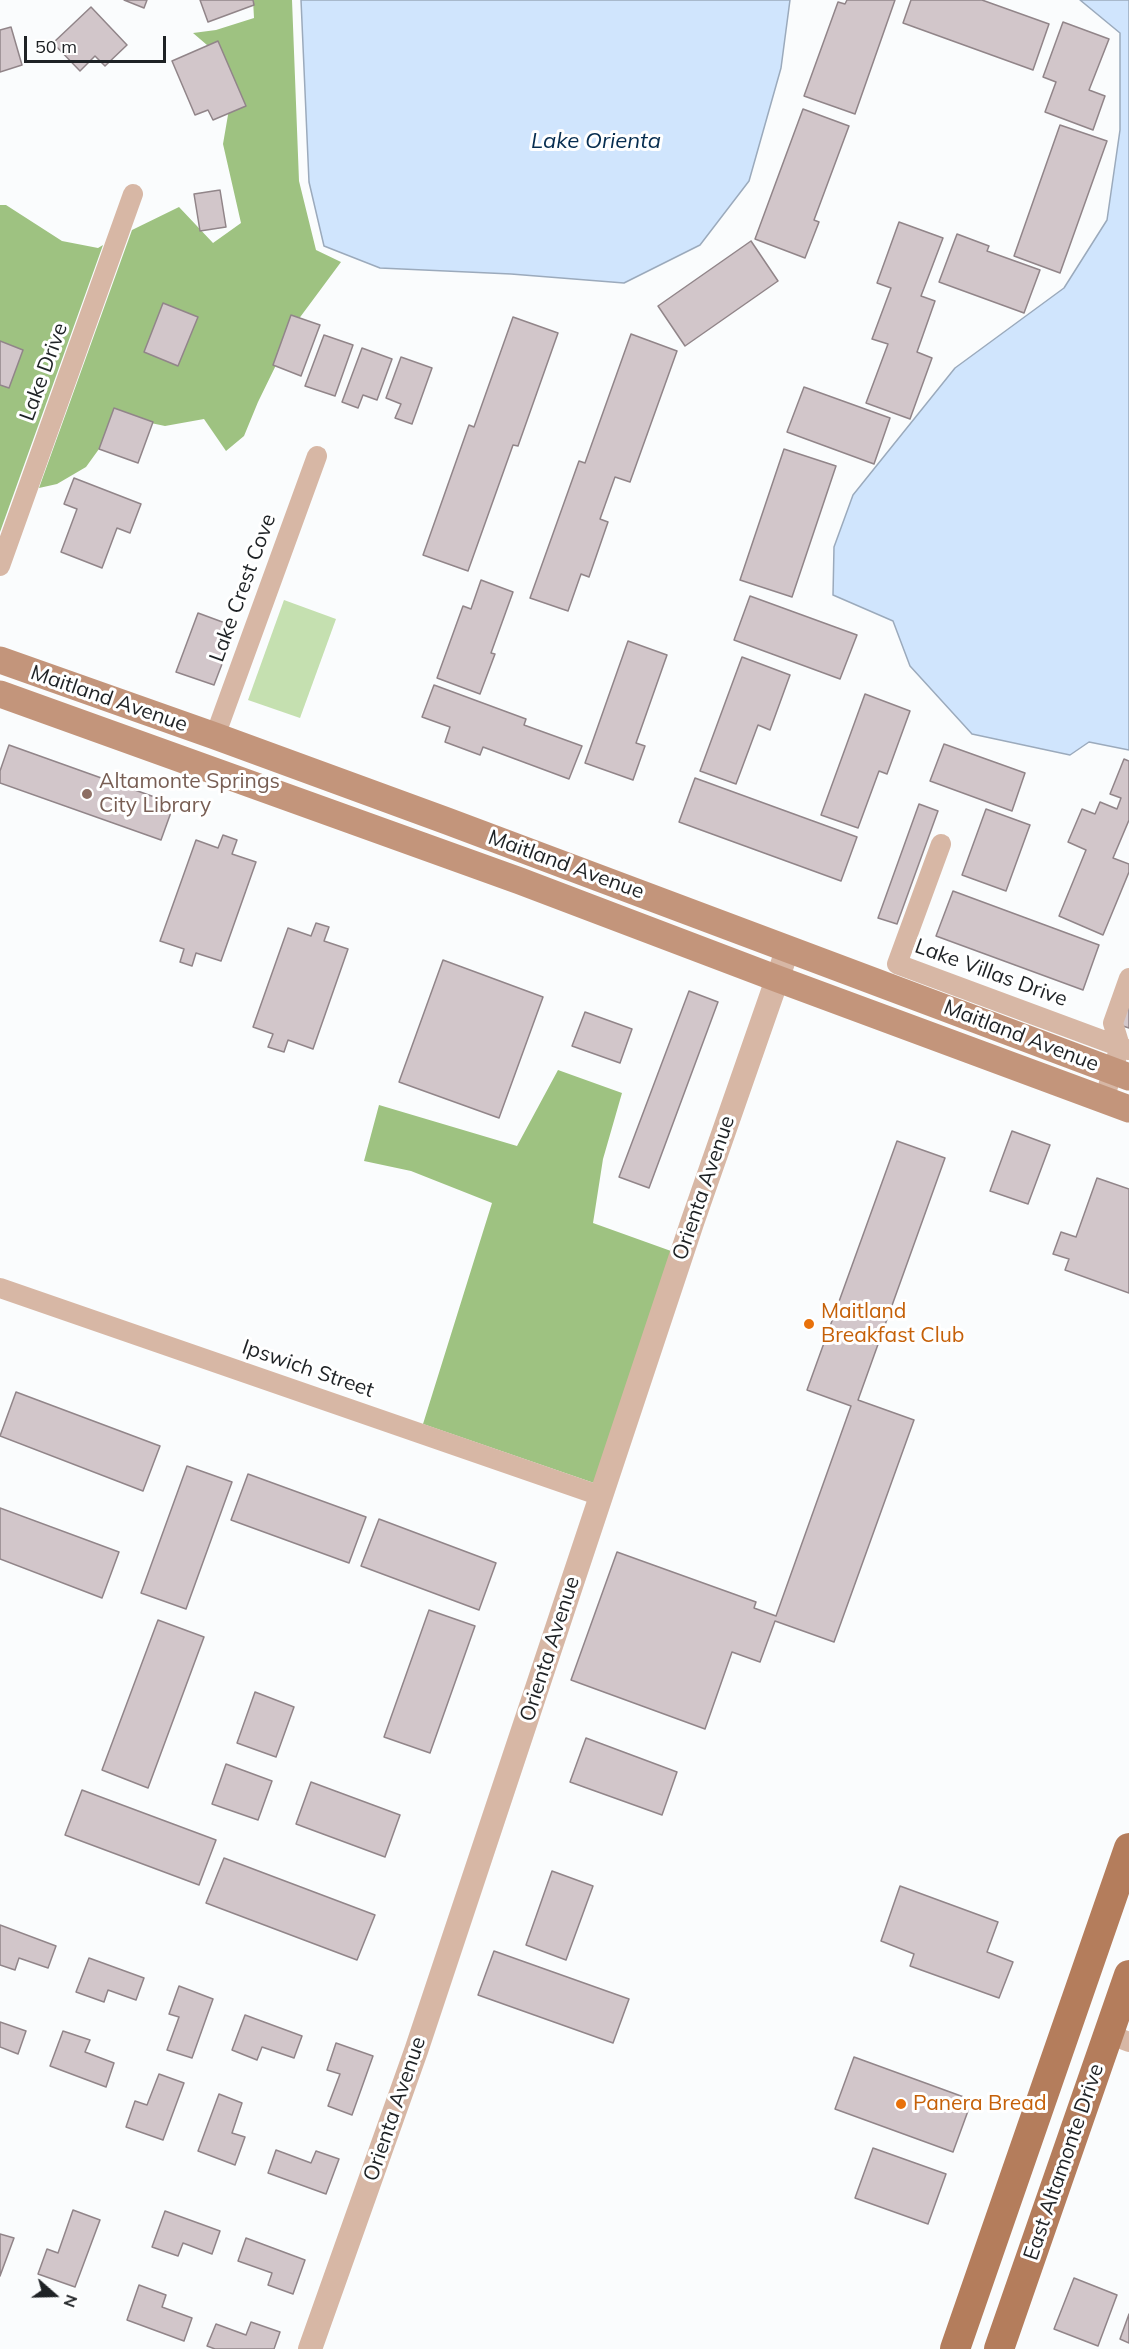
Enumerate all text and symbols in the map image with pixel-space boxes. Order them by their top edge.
scale bar [27,24,170,62]
text: 50 m [35,35,77,58]
water label: Lake Orienta [531,128,661,154]
street label: Lake Drive [15,320,73,424]
street label: Lake Crest Cove [205,510,281,666]
street label: Maitland Avenue [27,660,191,738]
place label: Altamonte Springs City Library [99,769,280,819]
marker: Altamonte Springs City Library [80,787,94,801]
street label: Maitland Avenue [485,825,647,905]
street label: Lake Villas Drive [911,934,1071,1012]
street label: Maitland Avenue [940,995,1102,1077]
street label: Orienta Avenue [667,1112,741,1264]
place label: Maitland Breakfast Club [821,1299,964,1349]
marker: Maitland Breakfast Club [802,1317,816,1331]
street label: Ipswich Street [239,1335,377,1403]
street label: Orienta Avenue [515,1573,585,1725]
street label: Orienta Avenue [358,2033,432,2185]
street label: East Altamonte Drive [1019,2061,1109,2263]
place label: Panera Bread [913,2091,1046,2117]
marker: Panera Bread [894,2097,908,2111]
north arrow [24,2265,84,2325]
text: N [59,2292,82,2310]

